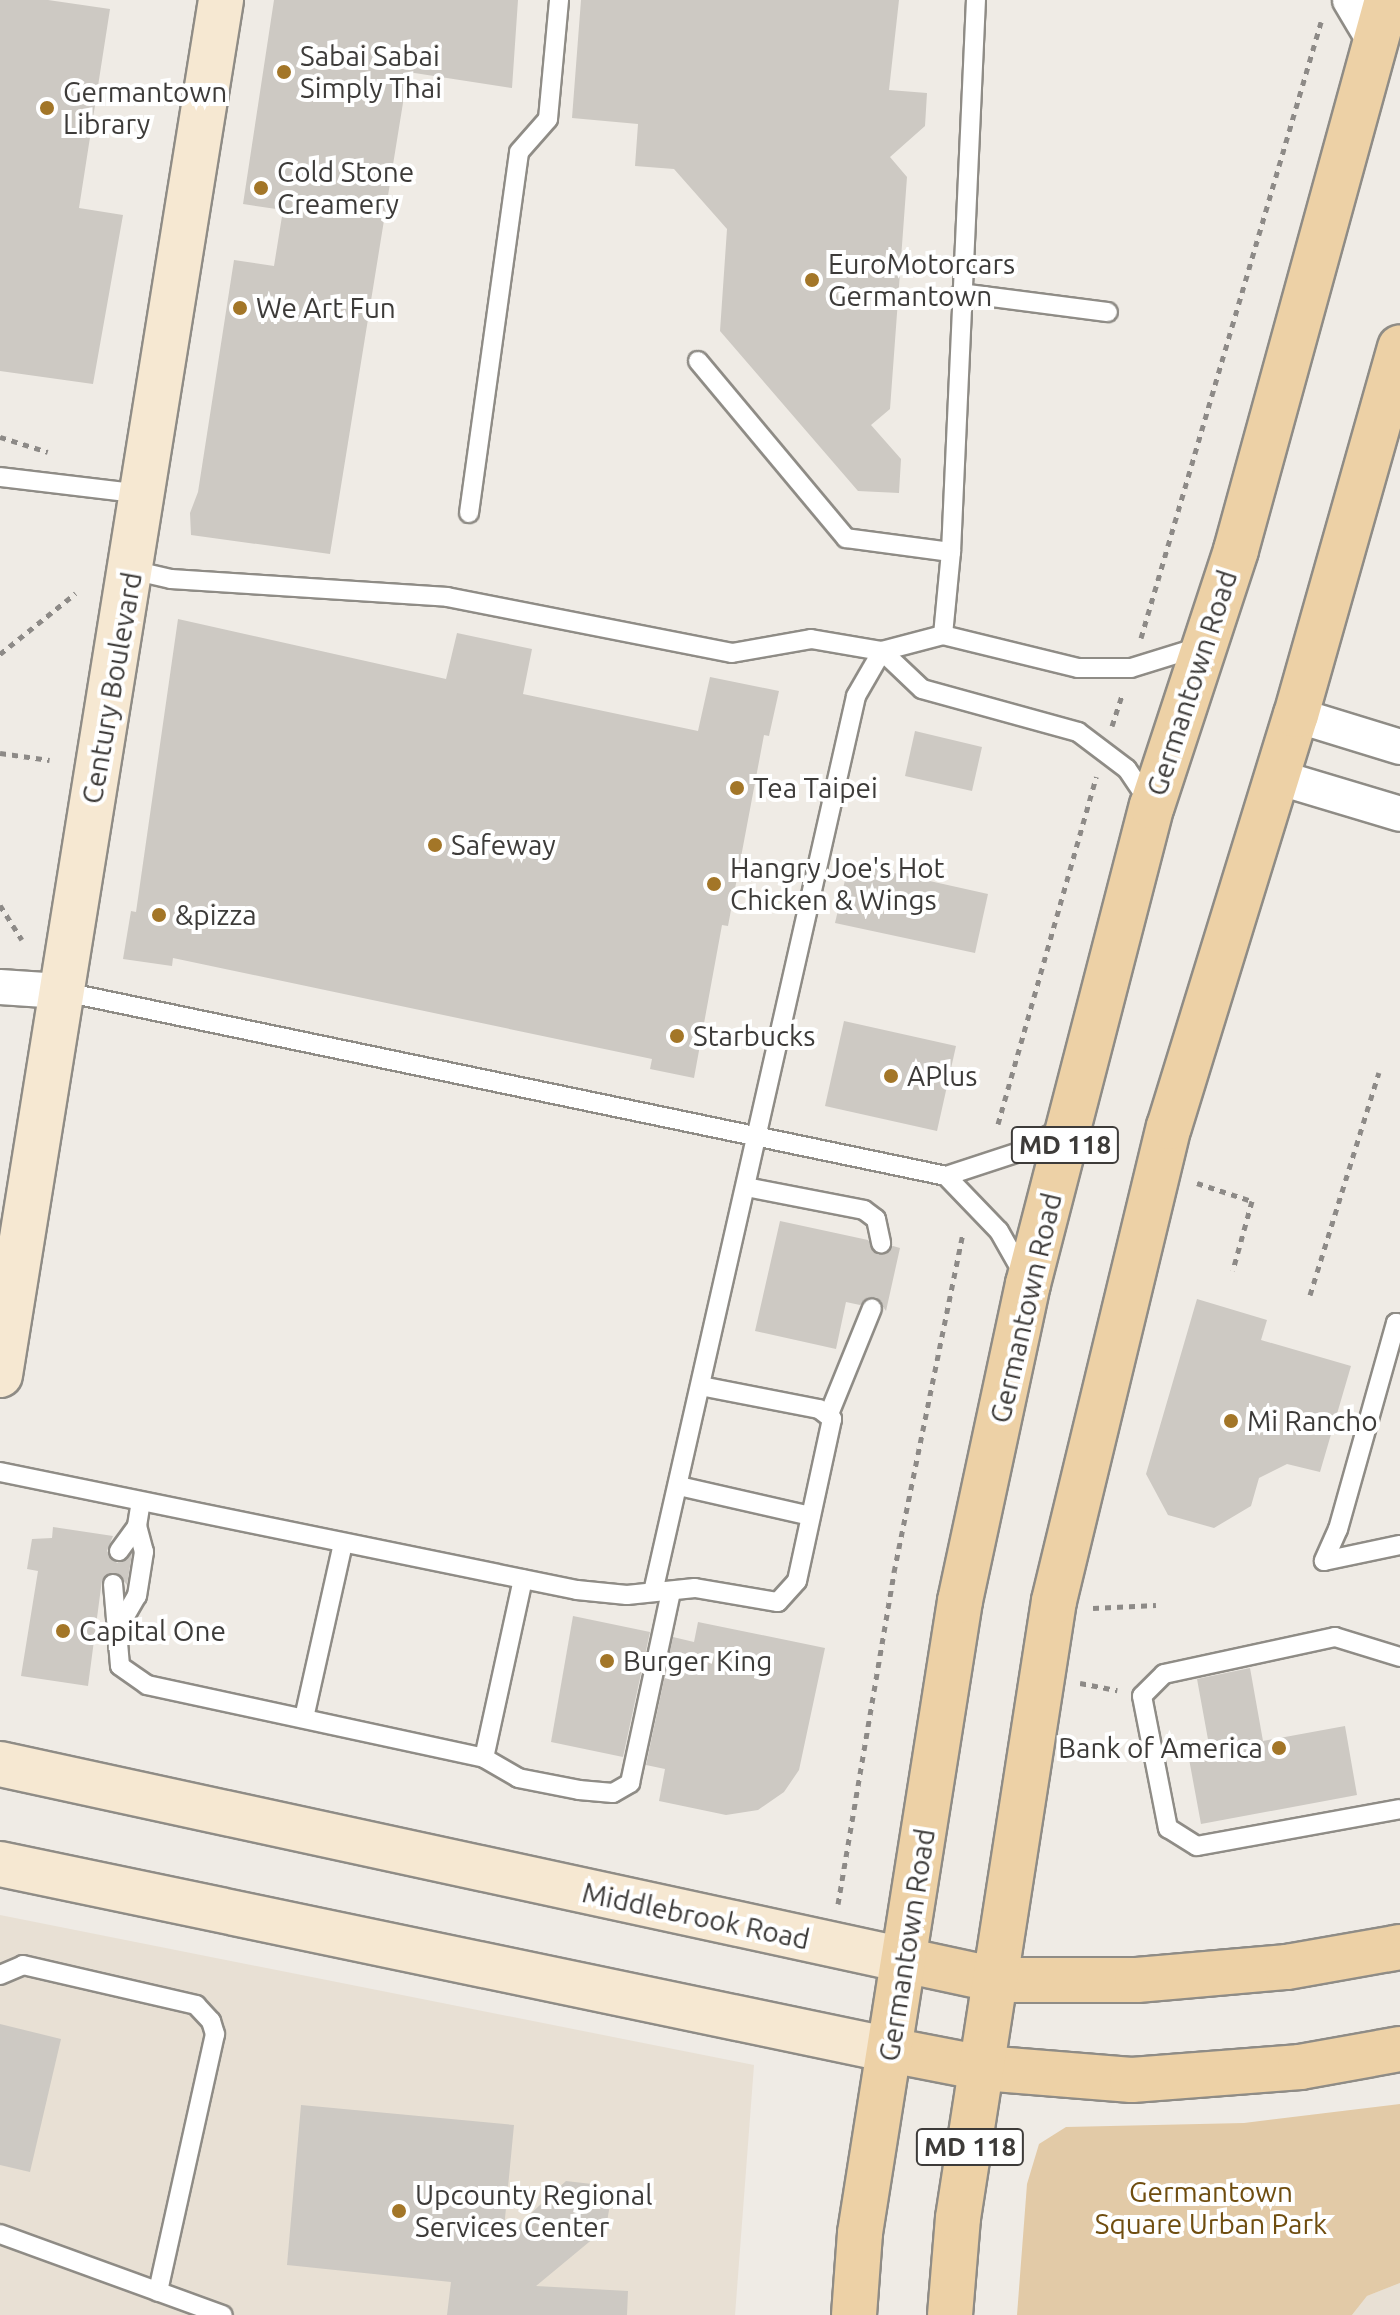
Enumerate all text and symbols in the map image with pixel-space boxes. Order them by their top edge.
place label: Sabai Sabai Simply Thai [300,39,442,105]
marker: Sabai Sabai Simply Thai [275,63,293,81]
place label: Germantown Library [63,75,227,141]
marker: Germantown Library [38,99,56,117]
place label: Cold Stone Creamery [277,155,414,221]
marker: Cold Stone Creamery [252,179,270,197]
place label: EuroMotorcars Germantown [828,247,1015,313]
marker: EuroMotorcars Germantown [803,271,821,289]
place label: We Art Fun [256,291,396,325]
marker: We Art Fun [231,299,249,317]
street label: Germantown Road [1140,566,1244,800]
street label: Century Boulevard [75,570,149,806]
place label: Tea Taipei [753,771,878,805]
marker: Tea Taipei [728,779,746,797]
place label: Safeway [451,828,556,862]
marker: Safeway [426,836,444,854]
place label: Hangry Joe's Hot Chicken & Wings [730,851,945,917]
marker: Hangry Joe's Hot Chicken & Wings [705,875,723,893]
place label: &pizza [175,898,257,932]
marker: &pizza [150,906,168,924]
place label: Starbucks [693,1019,815,1053]
marker: Starbucks [668,1027,686,1045]
place label: APlus [907,1059,977,1093]
marker: APlus [882,1067,900,1085]
road number: MD 118 [1009,1123,1121,1167]
street label: Germantown Road [983,1190,1069,1426]
place label: Mi Rancho [1247,1404,1378,1438]
marker: Mi Rancho [1222,1412,1240,1430]
place label: Capital One [79,1614,226,1648]
marker: Capital One [54,1622,72,1640]
place label: Burger King [623,1644,772,1678]
marker: Burger King [598,1652,616,1670]
place label: Bank of America [1058,1731,1263,1765]
marker: Bank of America [1270,1739,1288,1757]
street label: Germantown Road [872,1826,942,2064]
street label: Middlebrook Road [579,1876,813,1956]
road number: MD 118 [914,2125,1026,2169]
park label: Germantown Square Urban Park [1095,2175,1327,2241]
place label: Upcounty Regional Services Center [415,2178,653,2244]
marker: Upcounty Regional Services Center [390,2202,408,2220]

